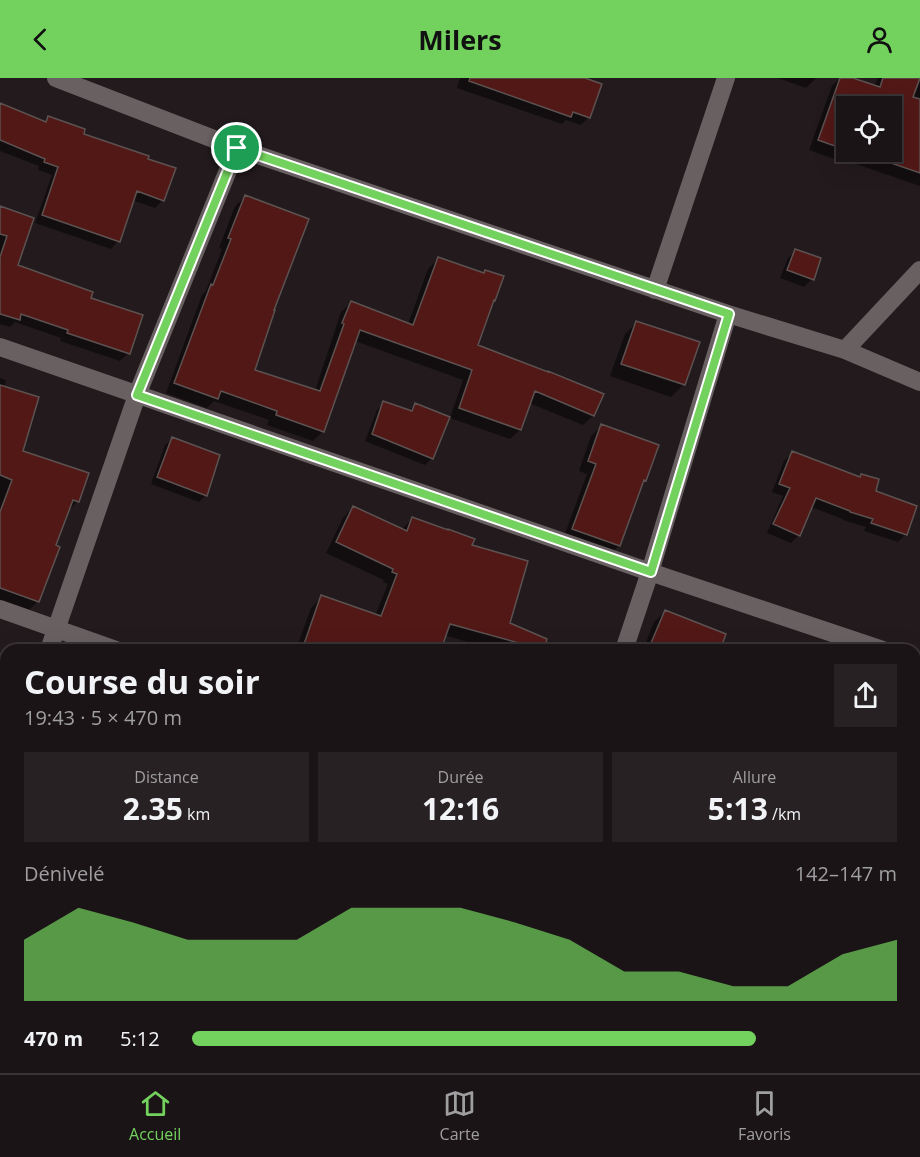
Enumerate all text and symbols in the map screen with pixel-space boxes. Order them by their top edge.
text: Milers [418,21,502,58]
icon: back [24,23,57,56]
icon: person [863,23,896,56]
map controls [836,96,902,162]
button: locate [836,96,902,162]
pin [211,122,262,173]
icon: arrive [220,131,253,164]
text: Course du soir [24,659,260,704]
button: share [834,664,897,727]
text: 19:43 · 5 × 470 m [24,704,182,731]
text: Distance [134,766,199,788]
text: Durée [438,766,483,788]
text: Allure [733,766,776,788]
text: 2.35 [123,788,183,829]
text: 12:16 [422,788,499,829]
text: 5:13 [708,788,768,829]
text: km [183,803,210,825]
text: /km [768,803,801,825]
text: Dénivelé [24,860,105,887]
text: 142–147 m [795,860,897,887]
text: 470 m [24,1025,83,1052]
text: 5:12 [120,1025,160,1052]
tab: Accueil [129,1087,181,1145]
tab: Carte [440,1087,480,1145]
tab: Favoris [738,1087,791,1145]

